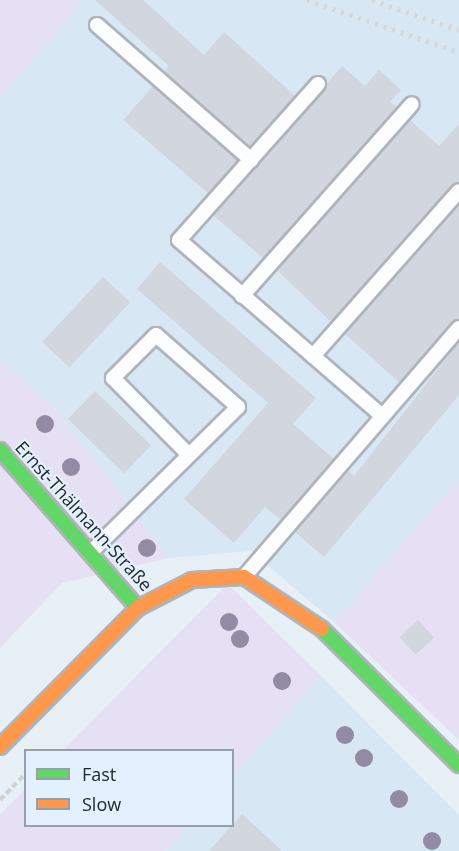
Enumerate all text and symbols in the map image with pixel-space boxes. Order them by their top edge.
street label: Ernst-Thälmann-Straße [11,437,157,595]
legend [24,749,234,827]
text: Fast [82,762,116,786]
text: Slow [82,792,121,816]

